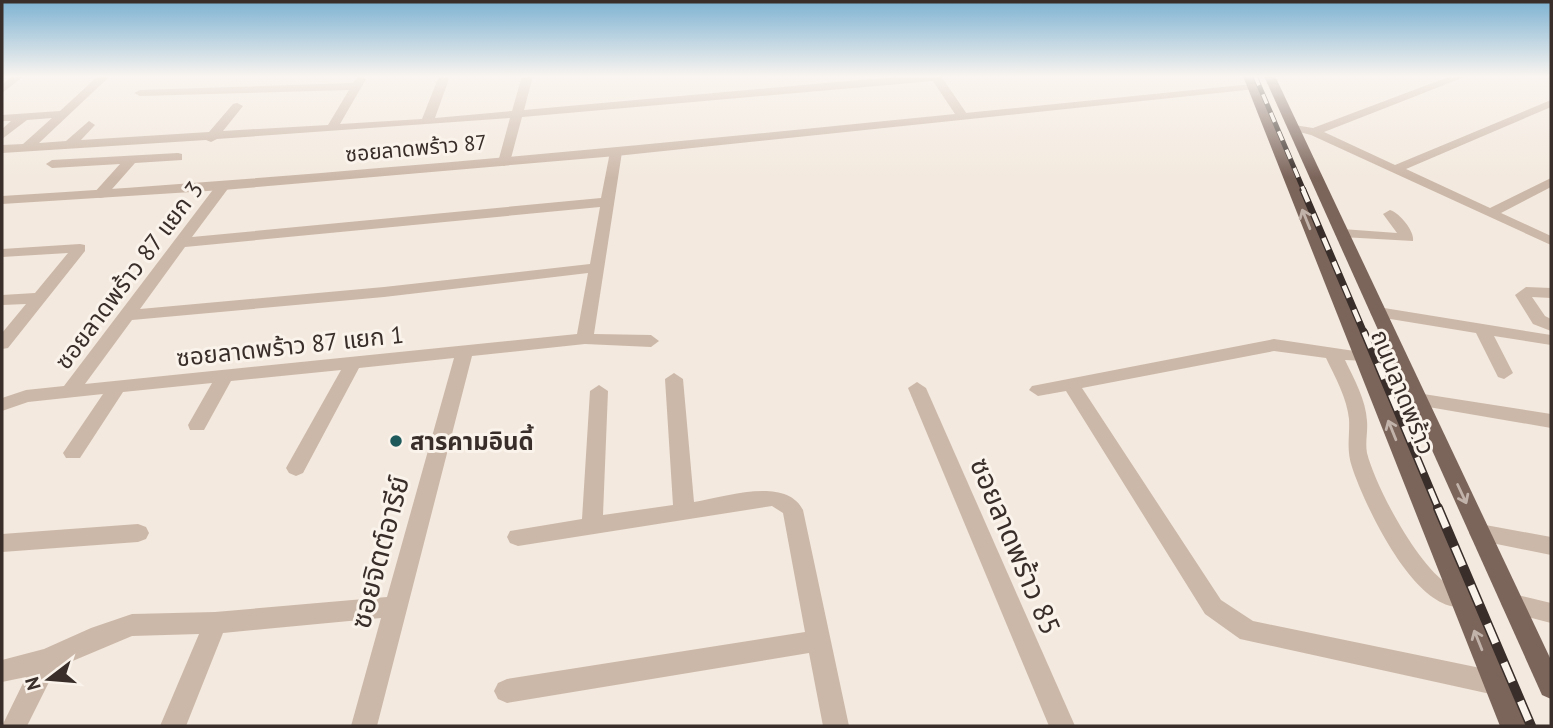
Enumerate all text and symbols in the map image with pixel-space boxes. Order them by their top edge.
street label: ซอยลาดพร้าว 87 [344,128,488,168]
street label: ซอยลาดพร้าว 87 แยก 3 [48,175,210,375]
one-way arrow [1298,209,1311,231]
street label: ซอยลาดพร้าว 87 แยก 1 [175,319,405,373]
street label: ถนนลาดพร้าว [1364,325,1442,459]
one-way arrow [1384,420,1397,441]
place label: สารคามอินดี้ [410,424,534,457]
marker: สารคามอินดี้ [388,433,404,449]
street label: ซอยลาดพร้าว 85 [962,452,1070,640]
street label: ซอยจิตต์อารีย์ [341,471,417,632]
one-way arrow [1456,483,1469,504]
one-way arrow [1470,630,1483,652]
north arrow [14,644,84,714]
text: N [19,674,46,693]

